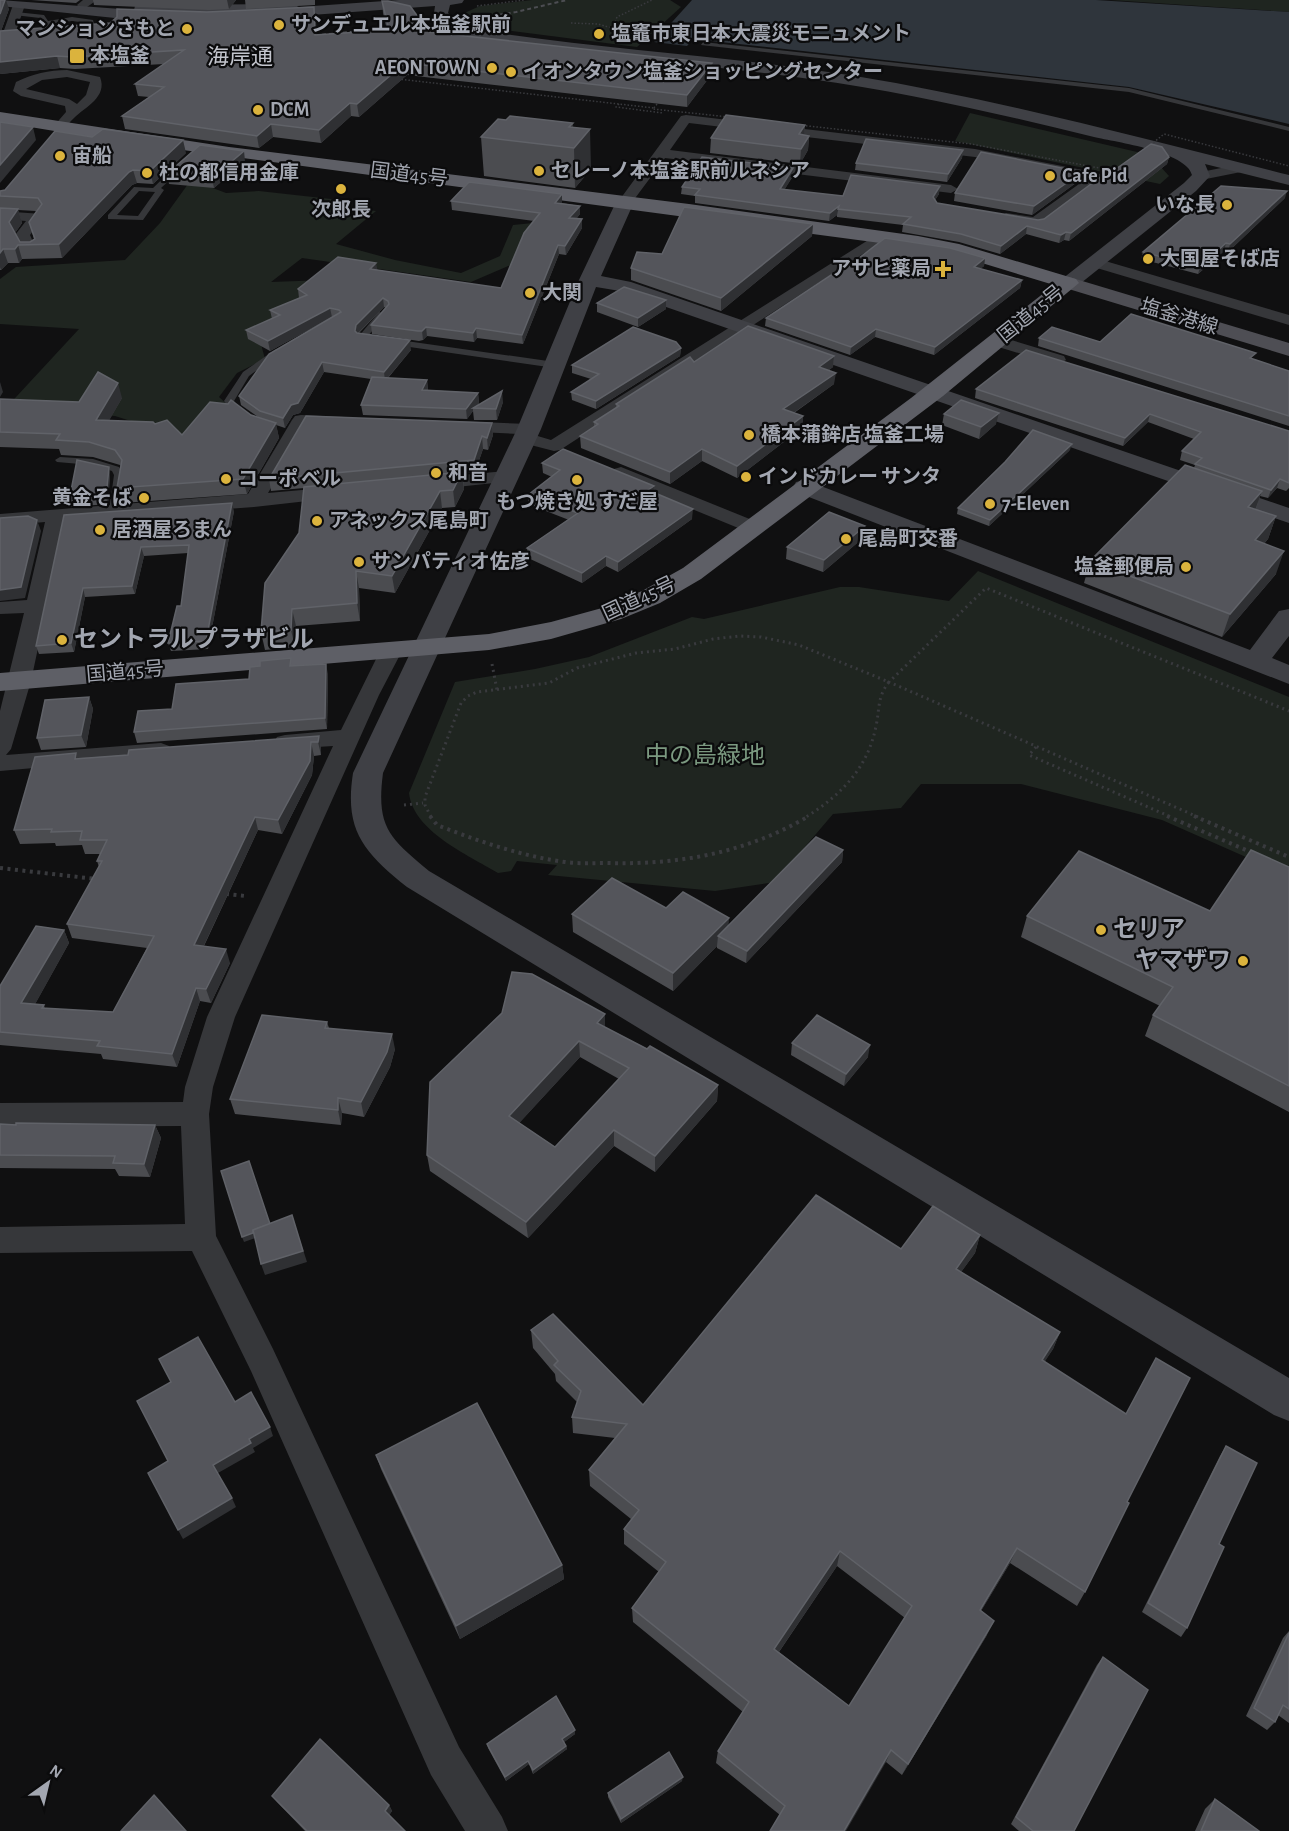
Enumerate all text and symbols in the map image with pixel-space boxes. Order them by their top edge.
place label: サンデュエル本塩釜駅前 [291,13,511,35]
place label: マンションさもと [15,18,175,39]
marker: サンデュエル本塩釜駅前 [272,18,286,32]
marker: マンションさもと [180,22,194,36]
place label: 塩竈市東日本大震災モニュメント [611,22,911,44]
marker: 塩竈市東日本大震災モニュメント [592,27,606,41]
place label: 本塩釜 [90,44,150,66]
district label: 海岸通 [207,45,273,68]
marker: 本塩釜 [68,47,86,65]
place label: AEON TOWN [375,58,480,78]
place label: イオンタウン塩釜ショッピングセンター [523,60,883,82]
marker: AEON TOWN [485,61,499,75]
marker: イオンタウン塩釜ショッピングセンター [504,65,518,79]
place label: DCM [270,100,309,120]
marker: DCM [251,103,265,117]
place label: 宙船 [72,145,112,166]
marker: 宙船 [53,149,67,163]
street label: 国道45号 [369,159,449,190]
place label: セレーノ本塩釜駅前ルネシア [551,159,810,181]
place label: 杜の都信用金庫 [159,162,299,183]
marker: セレーノ本塩釜駅前ルネシア [532,164,546,178]
marker: 杜の都信用金庫 [140,166,154,180]
place label: Cafe Pid [1062,166,1128,186]
marker: Cafe Pid [1043,169,1057,183]
marker: 次郎長 [334,182,348,196]
place label: いな長 [1155,194,1215,215]
marker: いな長 [1220,198,1234,212]
place label: 次郎長 [311,199,371,220]
place label: 大国屋そば店 [1160,248,1280,269]
marker: 大国屋そば店 [1141,252,1155,266]
place label: アサヒ薬局 [831,258,931,279]
marker: アサヒ薬局 [936,262,950,276]
street label: 国道45号 [994,281,1068,346]
place label: 大関 [542,282,582,303]
marker: 大関 [523,286,537,300]
street label: 塩釜港線 [1138,294,1221,338]
place label: 橋本蒲鉾店 塩釜工場 [761,423,944,445]
marker: 橋本蒲鉾店 塩釜工場 [742,428,756,442]
place label: 和音 [448,462,488,483]
marker: 和音 [429,466,443,480]
place label: インドカレー サンタ [758,466,941,487]
place label: コーポ ベル [238,468,341,489]
marker: インドカレー サンタ [739,470,753,484]
marker: コーポ ベル [219,472,233,486]
marker: もつ焼き処 すだ屋 [570,473,584,487]
place label: 黄金そば [52,487,132,508]
place label: もつ焼き処 すだ屋 [496,490,658,512]
marker: 黄金そば [137,491,151,505]
place label: 7-Eleven [1002,494,1070,514]
marker: 7-Eleven [983,497,997,511]
place label: アネックス尾島町 [329,509,488,531]
marker: アネックス尾島町 [310,514,324,528]
place label: 居酒屋ろまん [112,519,232,540]
marker: 居酒屋ろまん [93,523,107,537]
place label: 尾島町交番 [858,527,958,549]
marker: 尾島町交番 [839,532,853,546]
place label: サンパティオ佐彦 [371,551,530,572]
marker: サンパティオ佐彦 [352,555,366,569]
place label: 塩釜郵便局 [1074,555,1174,577]
marker: 塩釜郵便局 [1179,560,1193,574]
street label: 国道45号 [599,573,679,625]
place label: セントラルプラザビル [74,626,314,652]
marker: セントラルプラザビル [55,633,69,647]
street label: 国道45号 [85,658,165,685]
park label: 中の島緑地 [645,742,765,768]
place label: セリア [1113,918,1185,942]
marker: セリア [1094,923,1108,937]
place label: ヤマザワ [1135,948,1231,973]
marker: ヤマザワ [1236,954,1250,968]
north arrow [18,1753,78,1813]
text: N [47,1762,65,1781]

